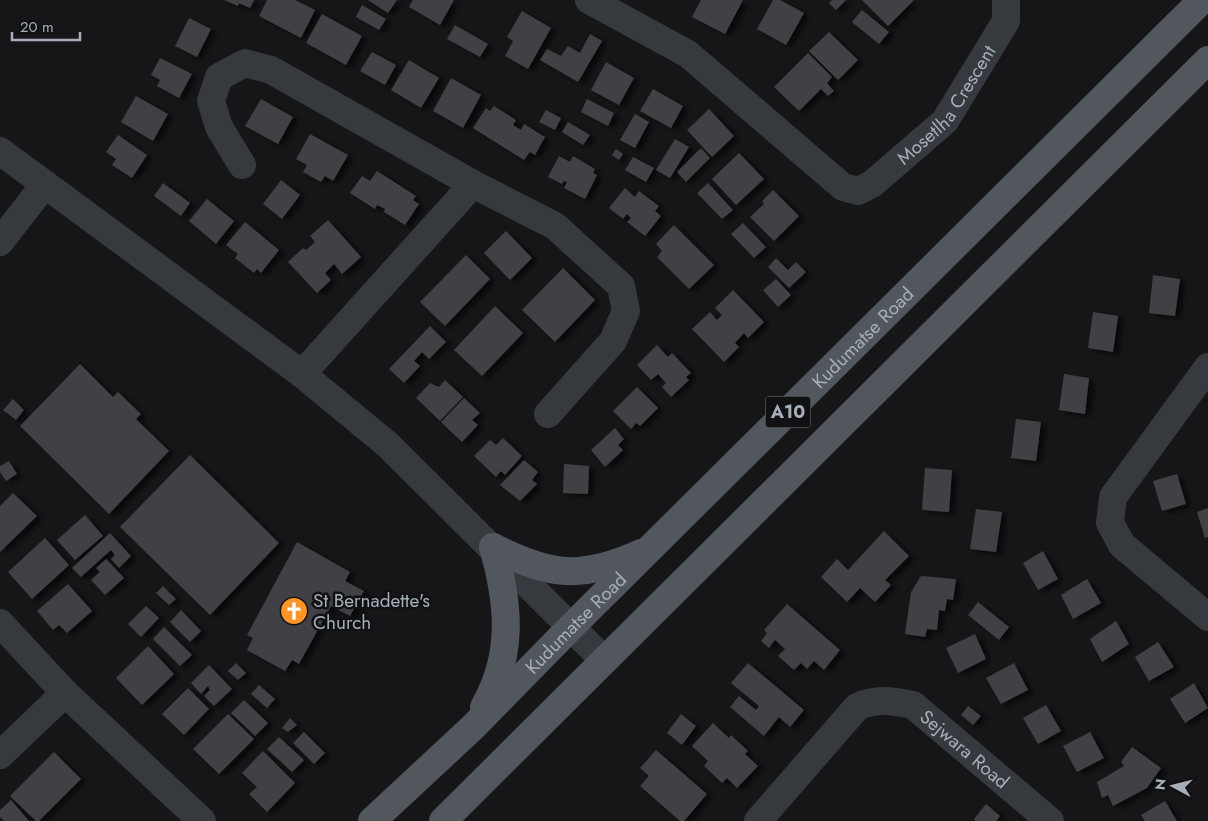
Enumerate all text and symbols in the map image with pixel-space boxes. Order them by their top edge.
scale bar [12,10,80,42]
text: 20 m [20,16,54,38]
street label: Mosetlha Crescent [891,39,1002,171]
street label: Kudumatse Road [806,281,919,394]
road number: A10 [766,397,810,428]
street label: Kudumatse Road [519,566,632,680]
place label: St Bernadette's Church [313,587,430,636]
church icon: St Bernadette's Church [279,596,309,626]
street label: Sejwara Road [914,703,1015,795]
north arrow [1148,761,1198,811]
text: N [1149,778,1171,791]

